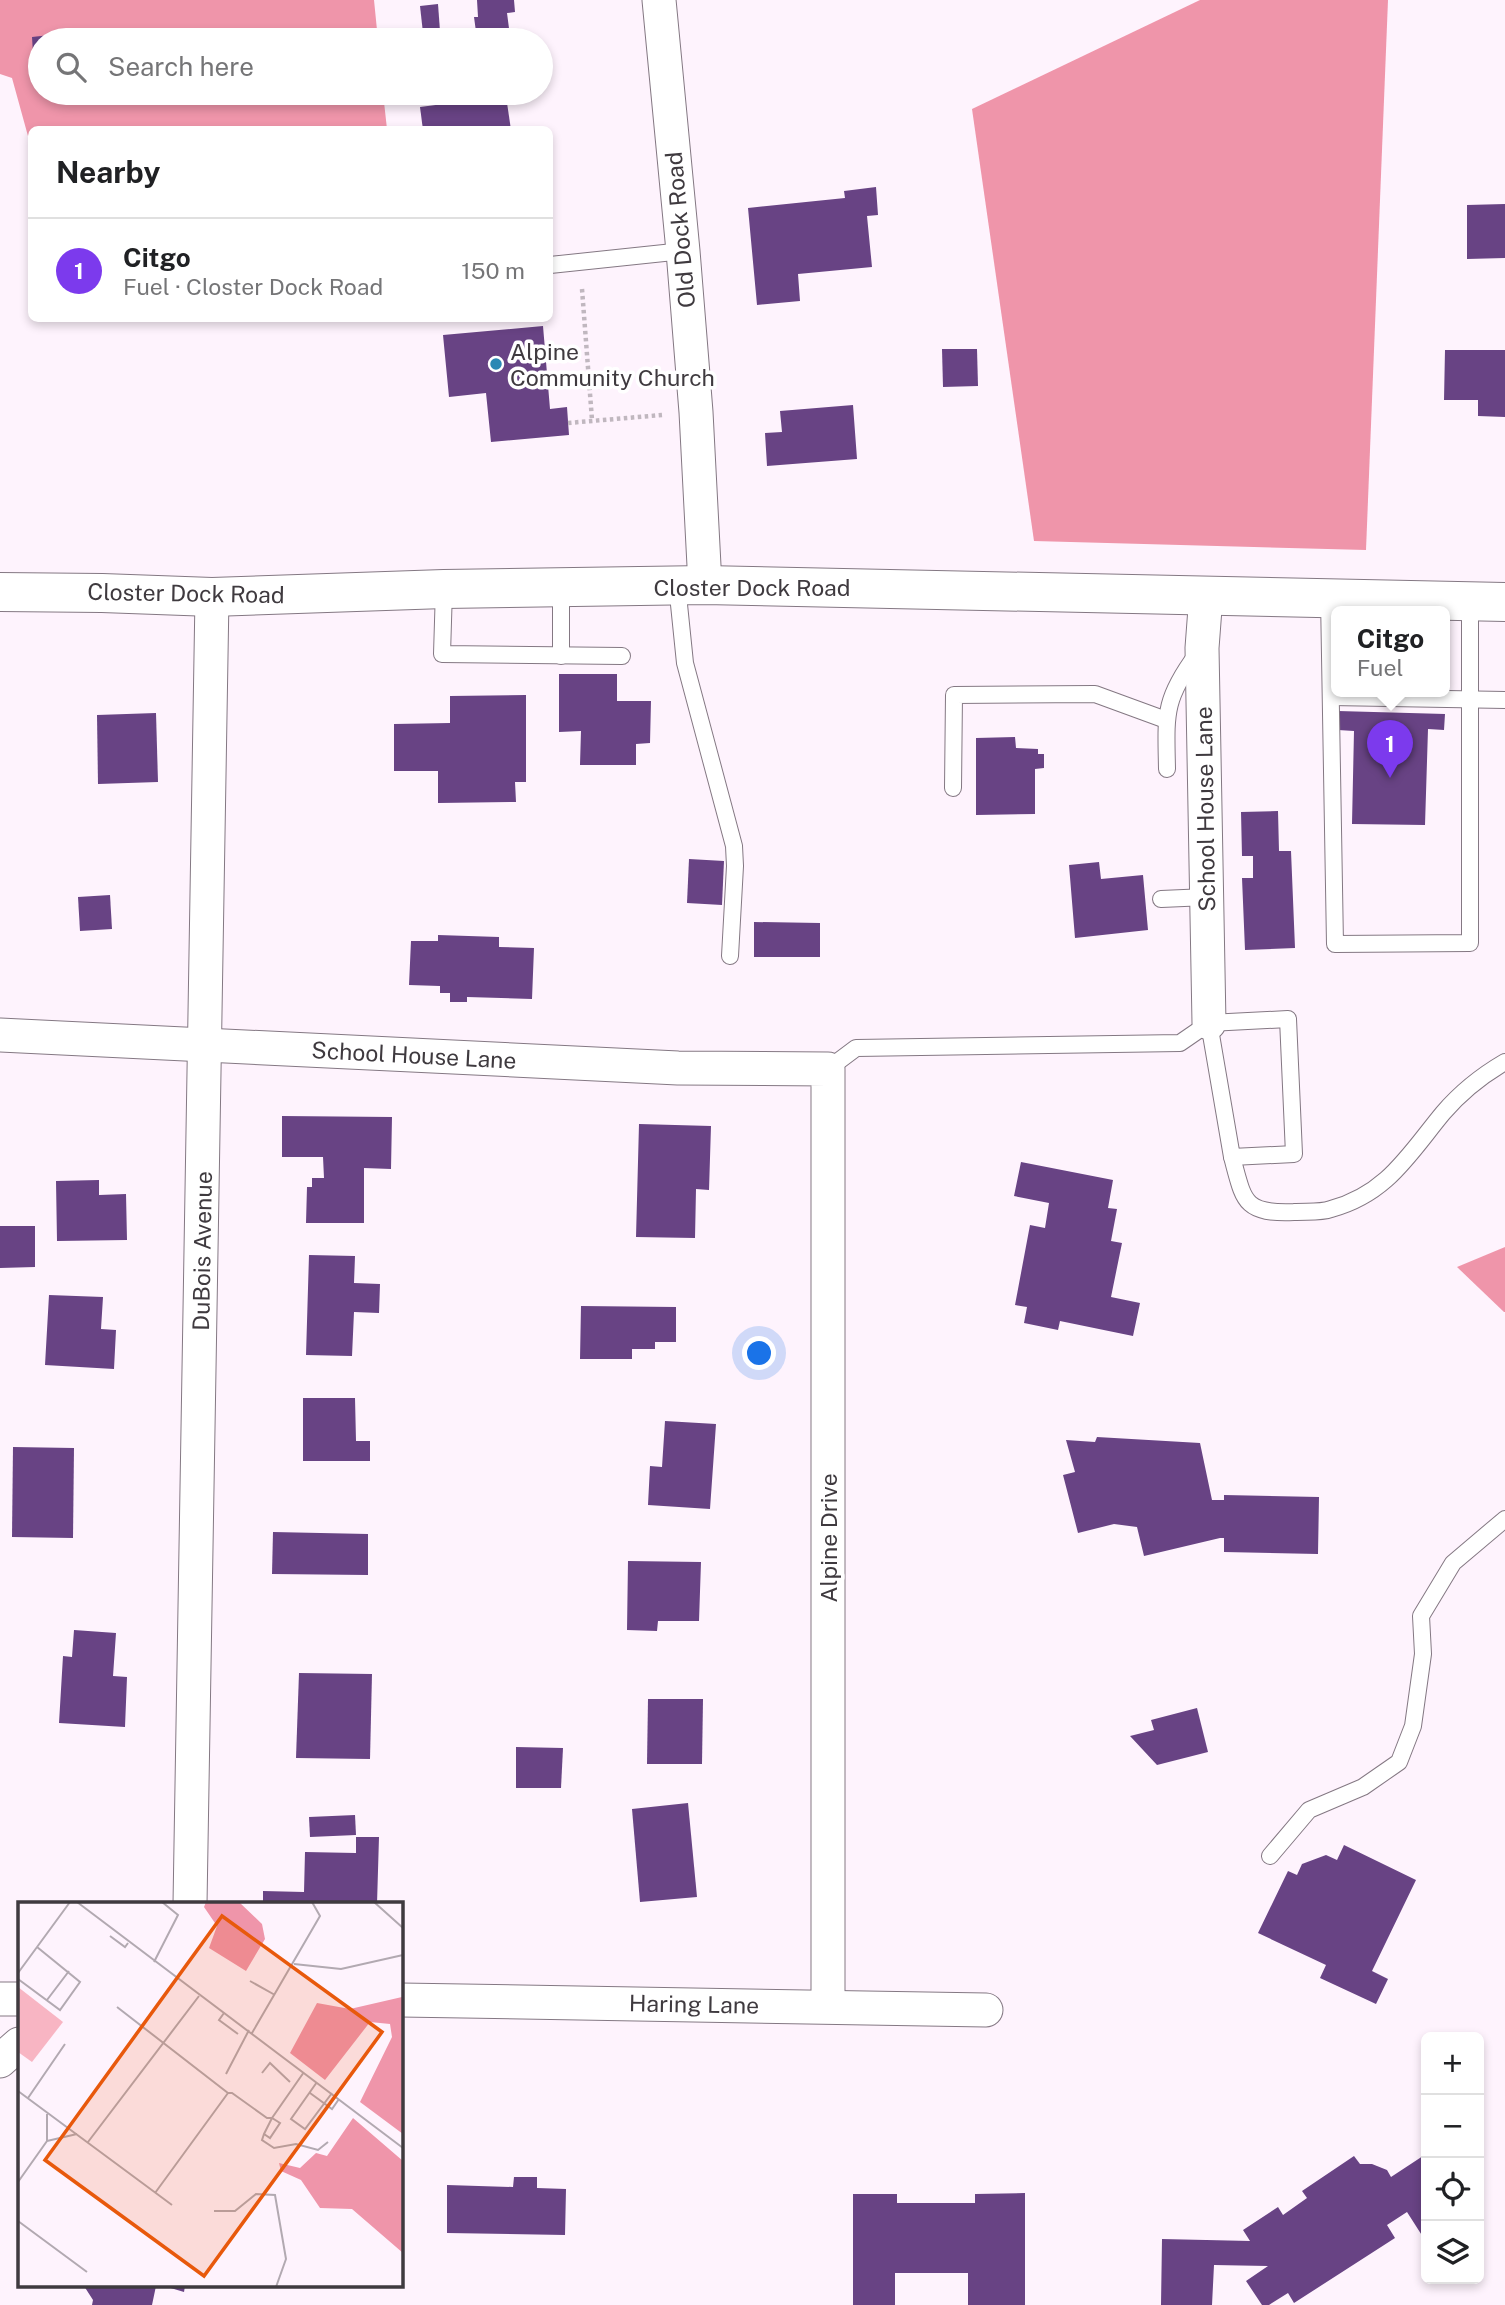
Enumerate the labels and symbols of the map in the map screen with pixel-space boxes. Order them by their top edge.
street label: Old Dock Road [660,151,700,309]
place label: Alpine Community Church [510,338,715,391]
marker: Alpine Community Church [488,356,504,372]
street label: Closter Dock Road [653,574,851,601]
street label: Closter Dock Road [87,578,285,608]
street label: School House Lane [1190,706,1220,912]
pin: 1 [1367,720,1413,778]
street label: School House Lane [311,1036,517,1074]
street label: DuBois Avenue [187,1171,217,1331]
your location [742,1336,776,1370]
street label: Alpine Drive [815,1473,842,1603]
inset map [18,1902,402,2288]
street label: Haring Lane [629,1989,759,2019]

